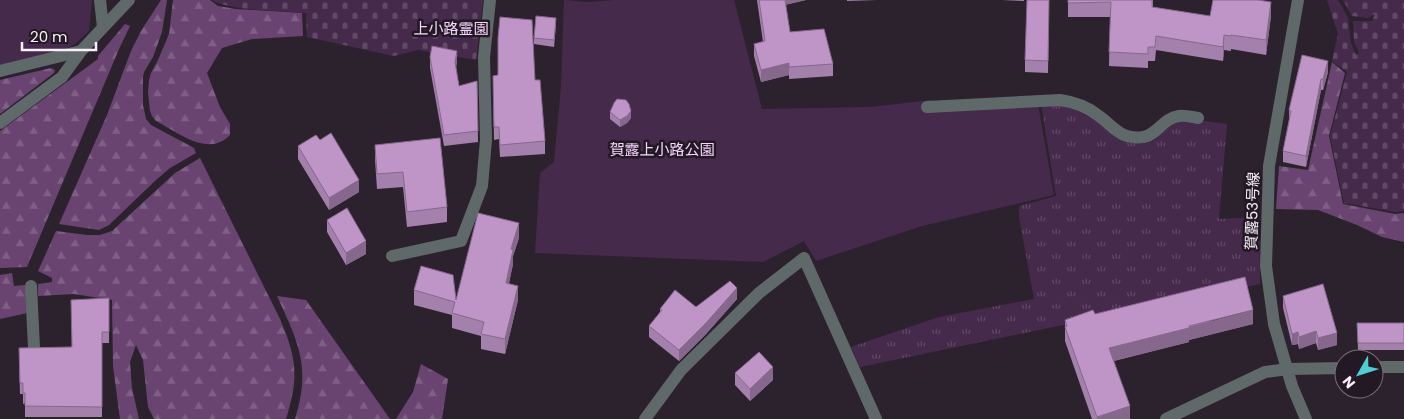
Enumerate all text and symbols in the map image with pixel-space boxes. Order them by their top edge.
park label: 上小路霊園 [413,18,489,39]
scale bar [22,20,96,52]
text: 20 m [30,26,68,47]
park label: 賀露上小路公園 [609,139,715,160]
street label: 賀露53号線 [1240,172,1264,250]
north arrow [1334,349,1384,399]
text: N [1338,372,1360,393]

